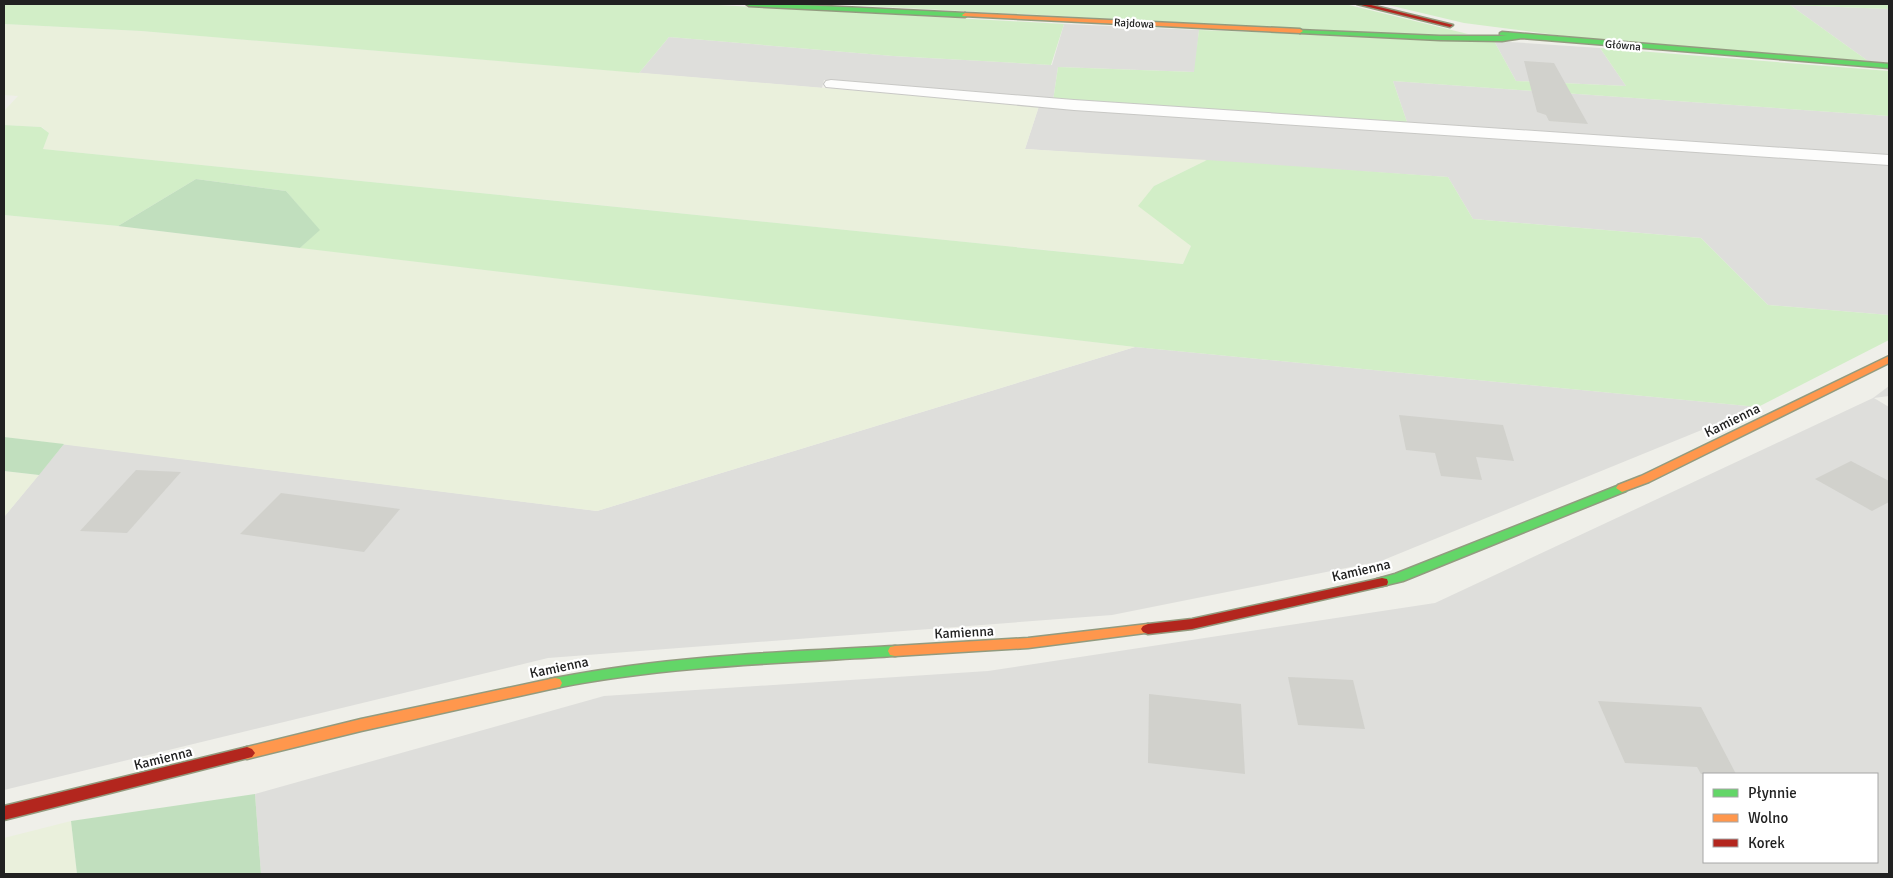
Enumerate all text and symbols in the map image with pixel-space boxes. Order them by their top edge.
street label: Rajdowa [1114,16,1155,31]
street label: Główna [1605,37,1642,54]
street label: Kamienna [1702,400,1763,441]
street label: Kamienna [1330,555,1392,585]
street label: Kamienna [934,622,994,643]
street label: Kamienna [528,653,590,682]
street label: Kamienna [132,743,194,774]
legend [1703,773,1878,863]
text: Płynnie [1748,784,1797,802]
text: Wolno [1748,809,1789,827]
text: Korek [1748,834,1785,852]

